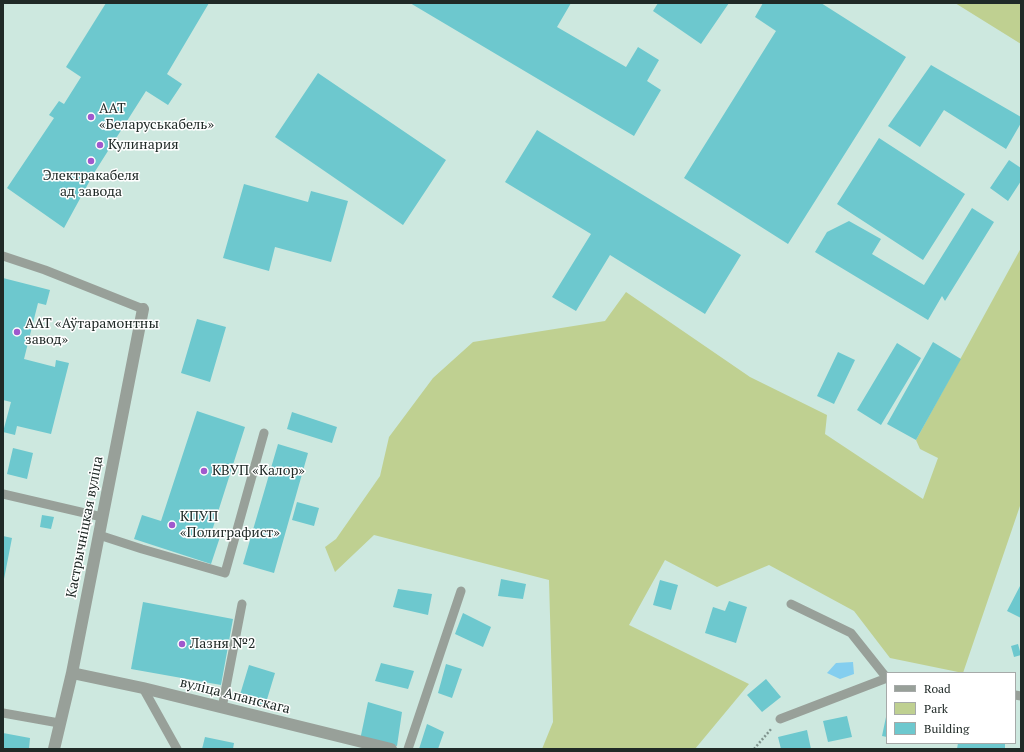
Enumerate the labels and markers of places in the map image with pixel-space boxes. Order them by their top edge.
place label: ААТ «Беларуськабель» [99,101,214,134]
marker: ААТ «Беларуськабель» [86,112,96,122]
place label: Кулинария [108,137,179,153]
marker: Кулинария [95,140,105,150]
marker: Электракабеля ад завода [86,156,96,166]
place label: Электракабеля ад завода [43,168,139,200]
place label: ААТ «Аўтарамонтны завод» [25,316,159,348]
marker: ААТ «Аўтарамонтны завод» [12,327,22,337]
place label: КВУП «Калор» [212,463,305,479]
marker: КВУП «Калор» [199,466,209,476]
place label: КПУП «Полиграфист» [180,509,280,542]
marker: КПУП «Полиграфист» [167,520,177,530]
place label: Лазня №2 [190,636,256,652]
marker: Лазня №2 [177,639,187,649]

